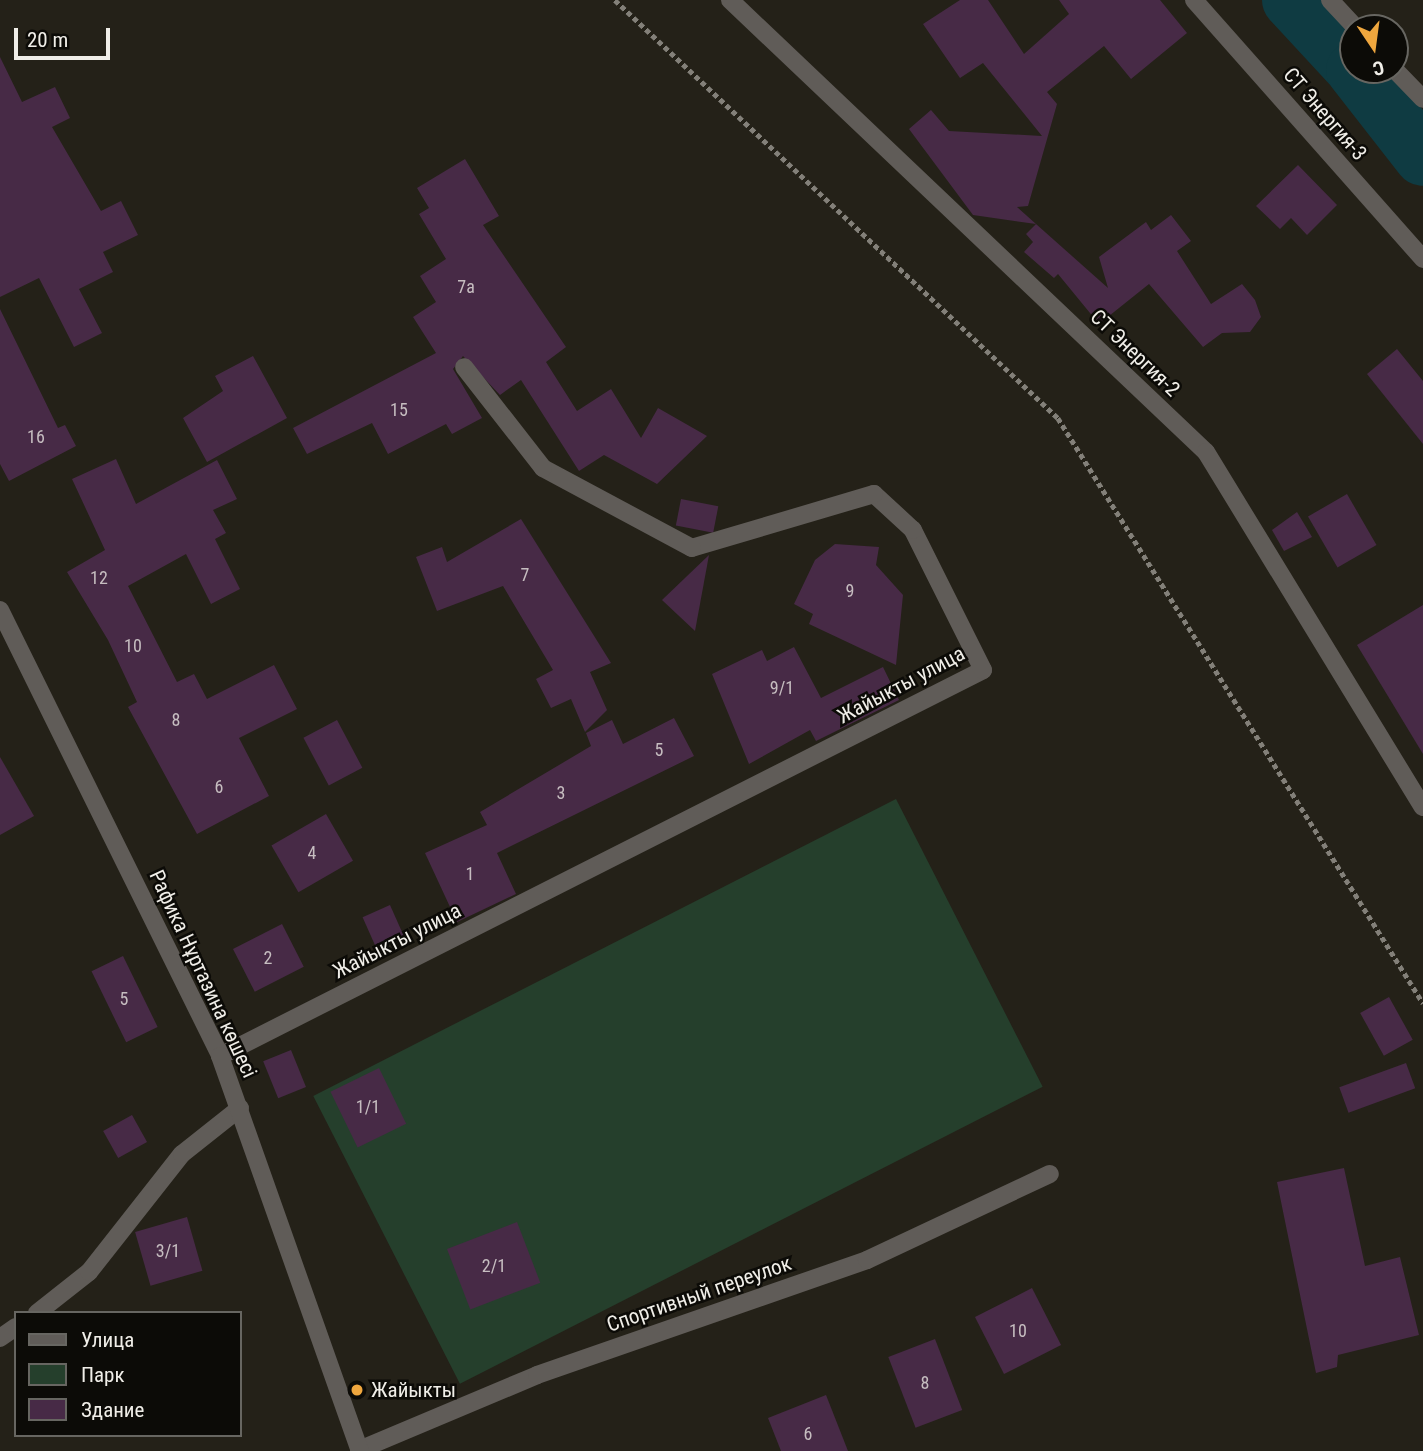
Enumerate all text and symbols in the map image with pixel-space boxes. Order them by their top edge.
scale bar [18,14,114,58]
north arrow [1339,14,1409,84]
text: 20 m [27,28,68,52]
text: С [1371,56,1386,80]
street label: СТ Энергия-3 [1278,62,1372,166]
house number: 7а [457,276,475,298]
street label: СТ Энергия-2 [1085,304,1185,402]
house number: 15 [390,399,408,421]
house number: 16 [27,426,45,448]
house number: 7 [521,564,529,586]
house number: 12 [90,567,108,589]
house number: 9 [846,580,854,602]
house number: 10 [124,635,142,657]
street label: Жайыкты улица [833,641,969,729]
house number: 9/1 [770,677,794,699]
house number: 8 [172,709,180,731]
house number: 5 [655,739,663,761]
house number: 6 [215,776,223,798]
house number: 3 [557,782,565,804]
house number: 4 [308,842,316,864]
house number: 1 [466,863,474,885]
street label: Рафика Нұртазина көшесі [144,866,262,1082]
street label: Жайыкты улица [329,898,465,984]
house number: 2 [264,947,272,969]
house number: 5 [120,988,128,1010]
house number: 1/1 [356,1096,380,1118]
house number: 3/1 [156,1240,180,1262]
street label: Спортивный переулок [603,1251,795,1337]
house number: 2/1 [482,1255,506,1277]
legend [14,1311,242,1437]
house number: 10 [1009,1320,1027,1342]
text: Улица [81,1328,134,1352]
text: Парк [81,1363,125,1387]
house number: 8 [921,1372,929,1394]
place label: Жайыкты [371,1377,456,1403]
marker: Жайыкты [349,1382,365,1398]
text: Здание [81,1398,144,1422]
house number: 6 [804,1423,812,1445]

